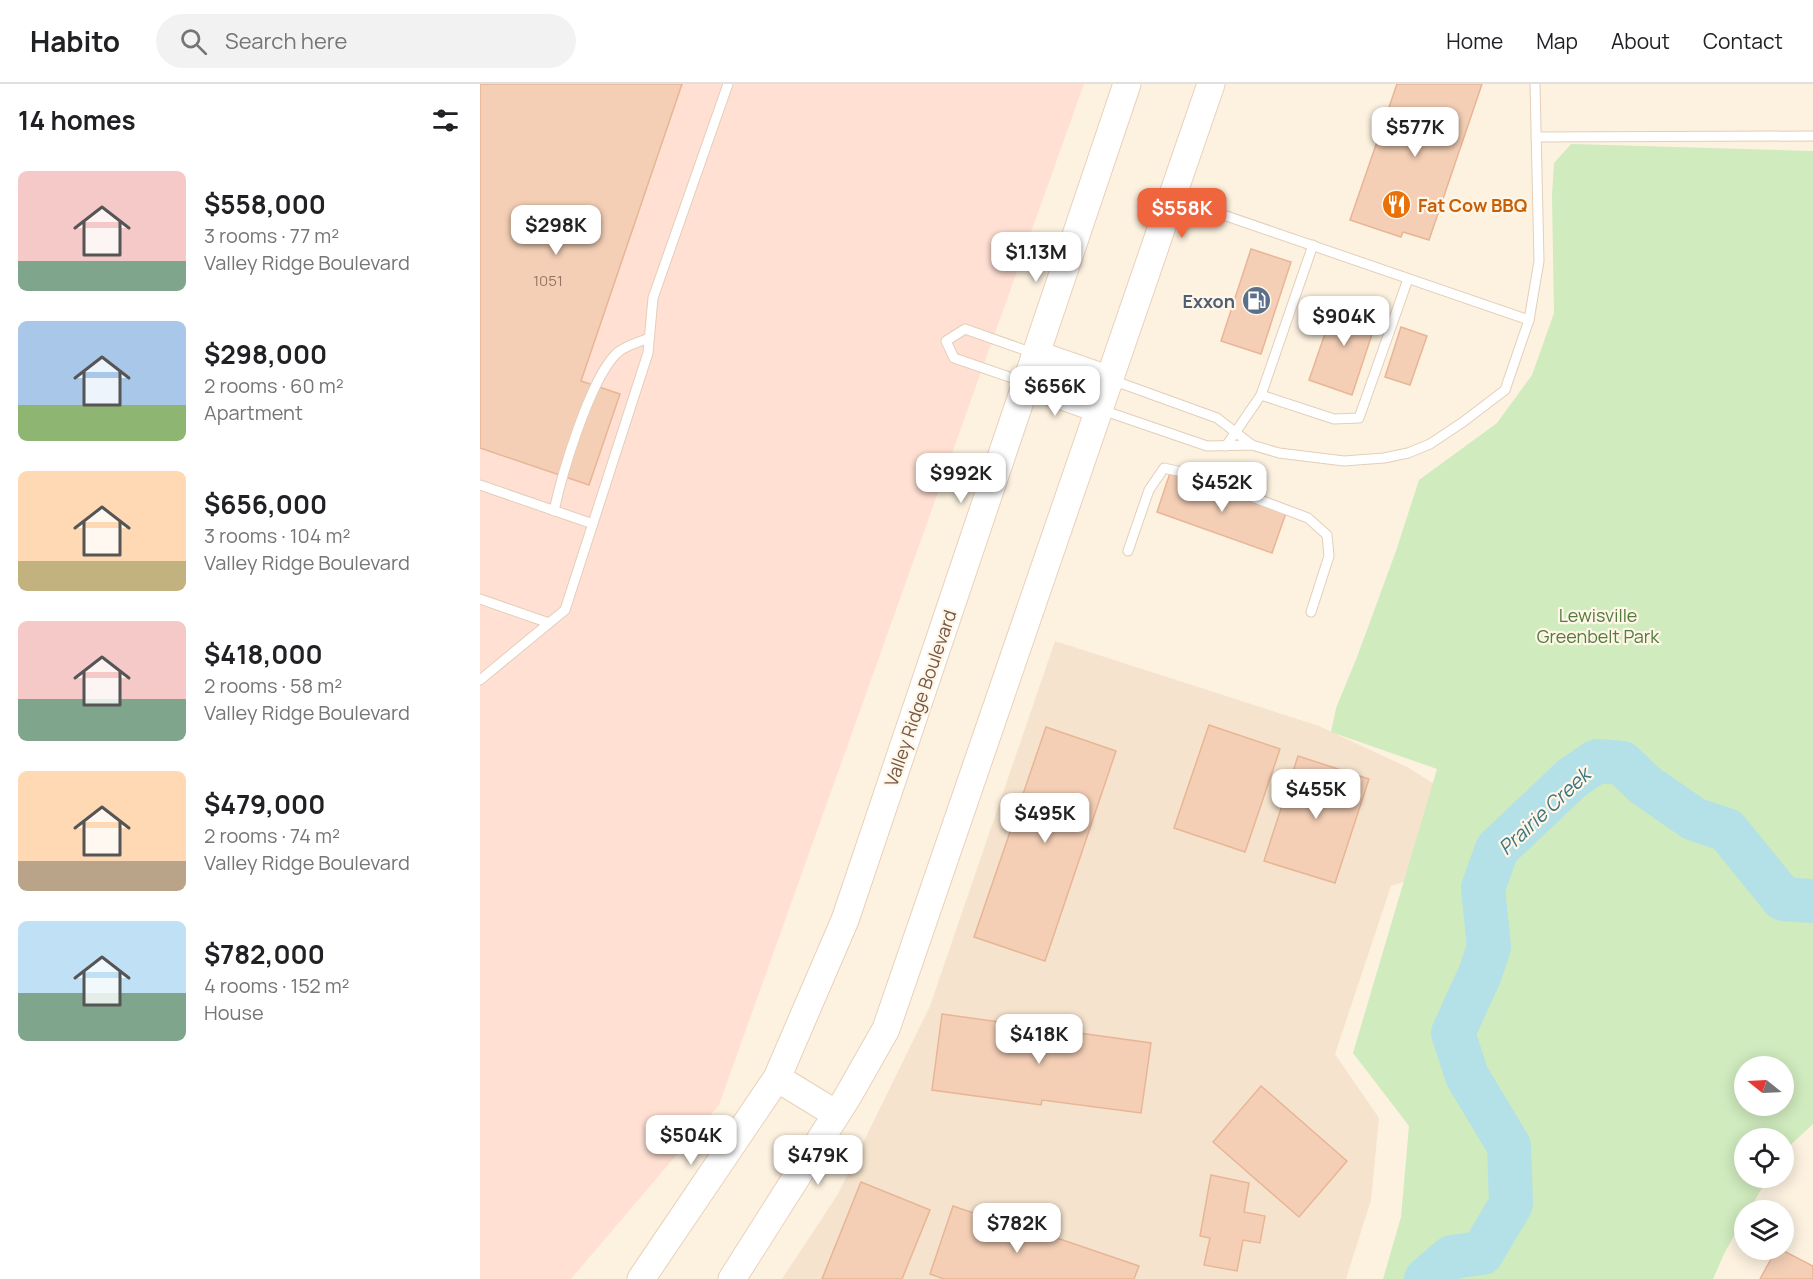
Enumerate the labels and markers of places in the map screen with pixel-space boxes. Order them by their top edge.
pin: $577K [1373,107,1457,158]
pin: $558K [1140,188,1224,239]
restaurant icon: Fat Cow BBQ [1381,189,1413,221]
place label: Fat Cow BBQ [1418,193,1527,217]
pin: $298K [514,205,598,256]
pin: $1.13M [987,232,1085,283]
fuel station icon: Exxon [1240,285,1272,317]
place label: Exxon [1183,289,1235,313]
pin: $904K [1302,296,1386,347]
pin: $656K [1013,366,1097,417]
pin: $992K [919,453,1003,504]
pin: $452K [1180,462,1264,513]
pin: $455K [1274,769,1358,820]
pin: $495K [1003,793,1087,844]
pin: $418K [997,1014,1081,1065]
pin: $504K [649,1115,733,1166]
pin: $479K [776,1135,860,1186]
pin: $782K [975,1203,1059,1254]

